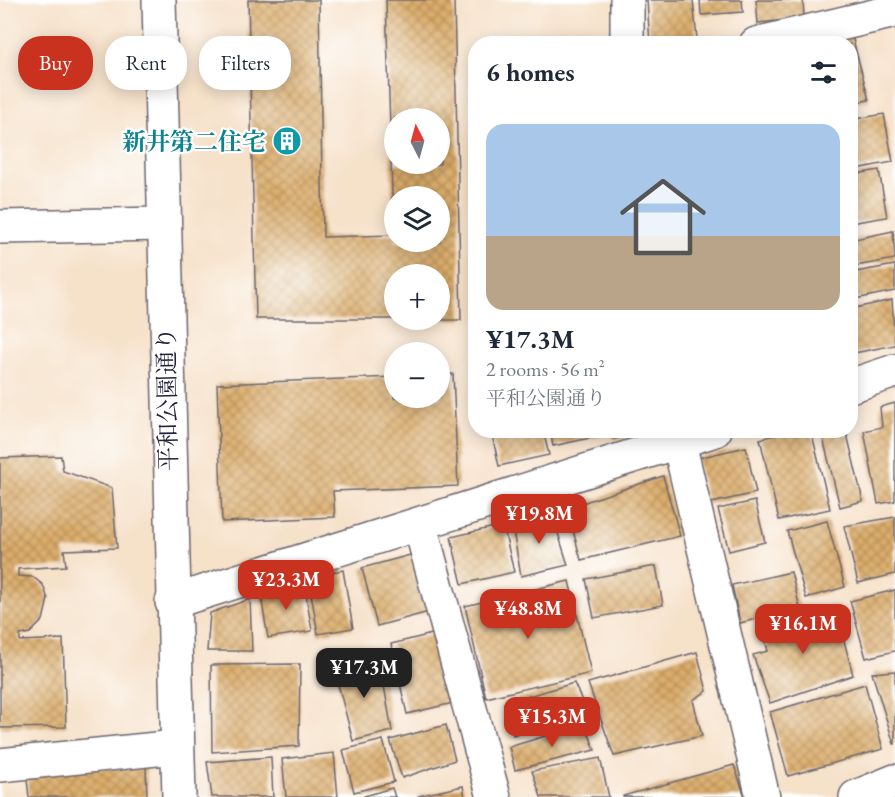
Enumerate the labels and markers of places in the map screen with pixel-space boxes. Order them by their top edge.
building icon: 新井第二住宅 [271,125,303,157]
place label: 新井第二住宅 [122,126,266,157]
pin: ¥19.8M [490,494,588,545]
pin: ¥23.3M [237,560,335,611]
pin: ¥48.8M [479,589,577,640]
pin: ¥16.1M [754,604,852,655]
pin: ¥17.3M [315,648,413,699]
pin: ¥15.3M [503,697,601,748]

